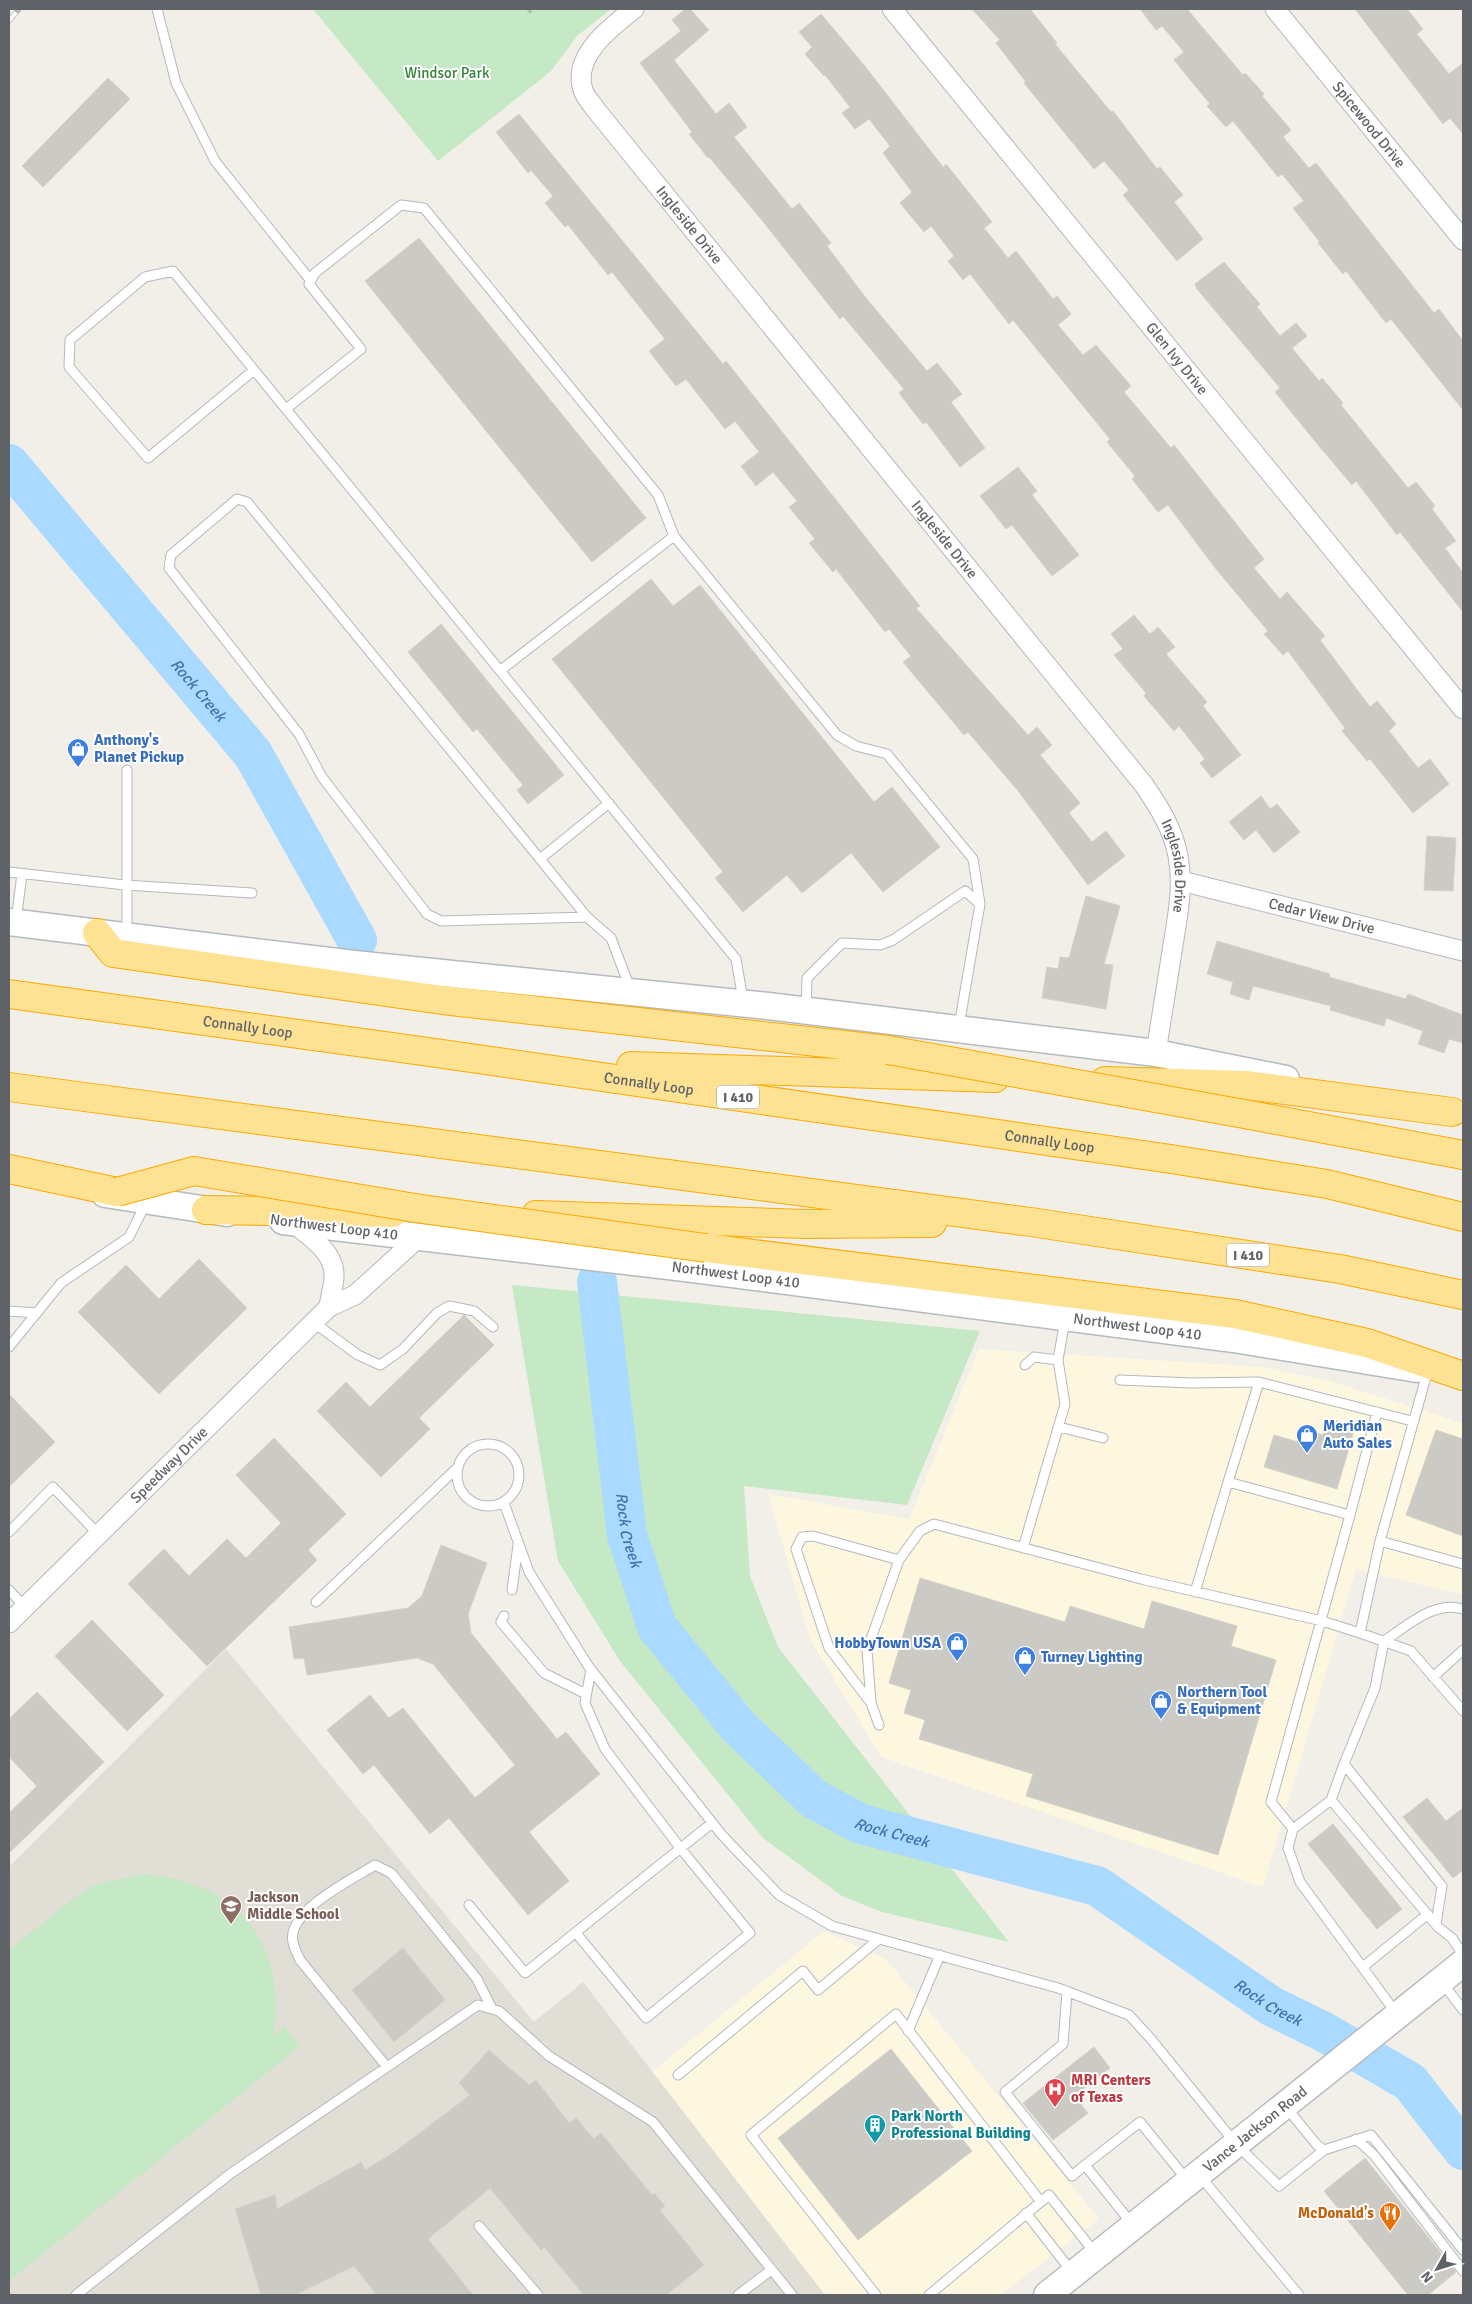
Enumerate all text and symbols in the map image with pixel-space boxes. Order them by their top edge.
park label: Windsor Park [405,64,490,82]
street label: Spicewood Drive [1329,78,1409,171]
street label: Ingleside Drive [652,182,726,268]
street label: Glen Ivy Drive [1142,319,1212,398]
street label: Ingleside Drive [908,497,982,582]
water label: Rock Creek [166,655,232,727]
place label: Anthony's Planet Pickup [94,731,184,766]
shop icon: Anthony's Planet Pickup [66,737,90,768]
street label: Ingleside Drive [1157,816,1189,914]
street label: Cedar View Drive [1267,894,1377,938]
street label: Connally Loop [202,1012,294,1042]
street label: Connally Loop [603,1068,695,1099]
road number: I 410 [717,1086,759,1108]
street label: Connally Loop [1003,1126,1096,1157]
street label: Northwest Loop 410 [269,1210,399,1244]
road number: I 410 [1227,1244,1269,1266]
street label: Northwest Loop 410 [671,1258,801,1292]
street label: Northwest Loop 410 [1072,1309,1203,1344]
place label: Meridian Auto Sales [1323,1417,1392,1452]
street label: Speedway Drive [127,1423,211,1507]
shop icon: Meridian Auto Sales [1295,1423,1319,1454]
water label: Rock Creek [611,1491,646,1572]
shop icon: HobbyTown USA [945,1631,969,1662]
place label: HobbyTown USA [834,1634,941,1652]
shop icon: Turney Lighting [1013,1645,1037,1676]
place label: Turney Lighting [1041,1648,1142,1666]
place label: Northern Tool & Equipment [1177,1683,1267,1718]
shop icon: Northern Tool & Equipment [1149,1689,1173,1720]
water label: Rock Creek [850,1813,933,1853]
place label: Jackson Middle School [247,1888,340,1923]
school or university icon: Jackson Middle School [219,1894,243,1925]
water label: Rock Creek [1230,1974,1307,2032]
place label: MRI Centers of Texas [1071,2071,1151,2106]
hospital icon: MRI Centers of Texas [1043,2077,1067,2108]
street label: Vance Jackson Road [1199,2082,1311,2176]
place label: Park North Professional Building [891,2107,1031,2142]
building icon: Park North Professional Building [863,2113,887,2144]
restaurant icon: McDonald's [1378,2201,1402,2232]
place label: McDonald's [1298,2204,1374,2222]
north arrow [1412,2244,1462,2294]
text: N [1418,2268,1437,2286]

